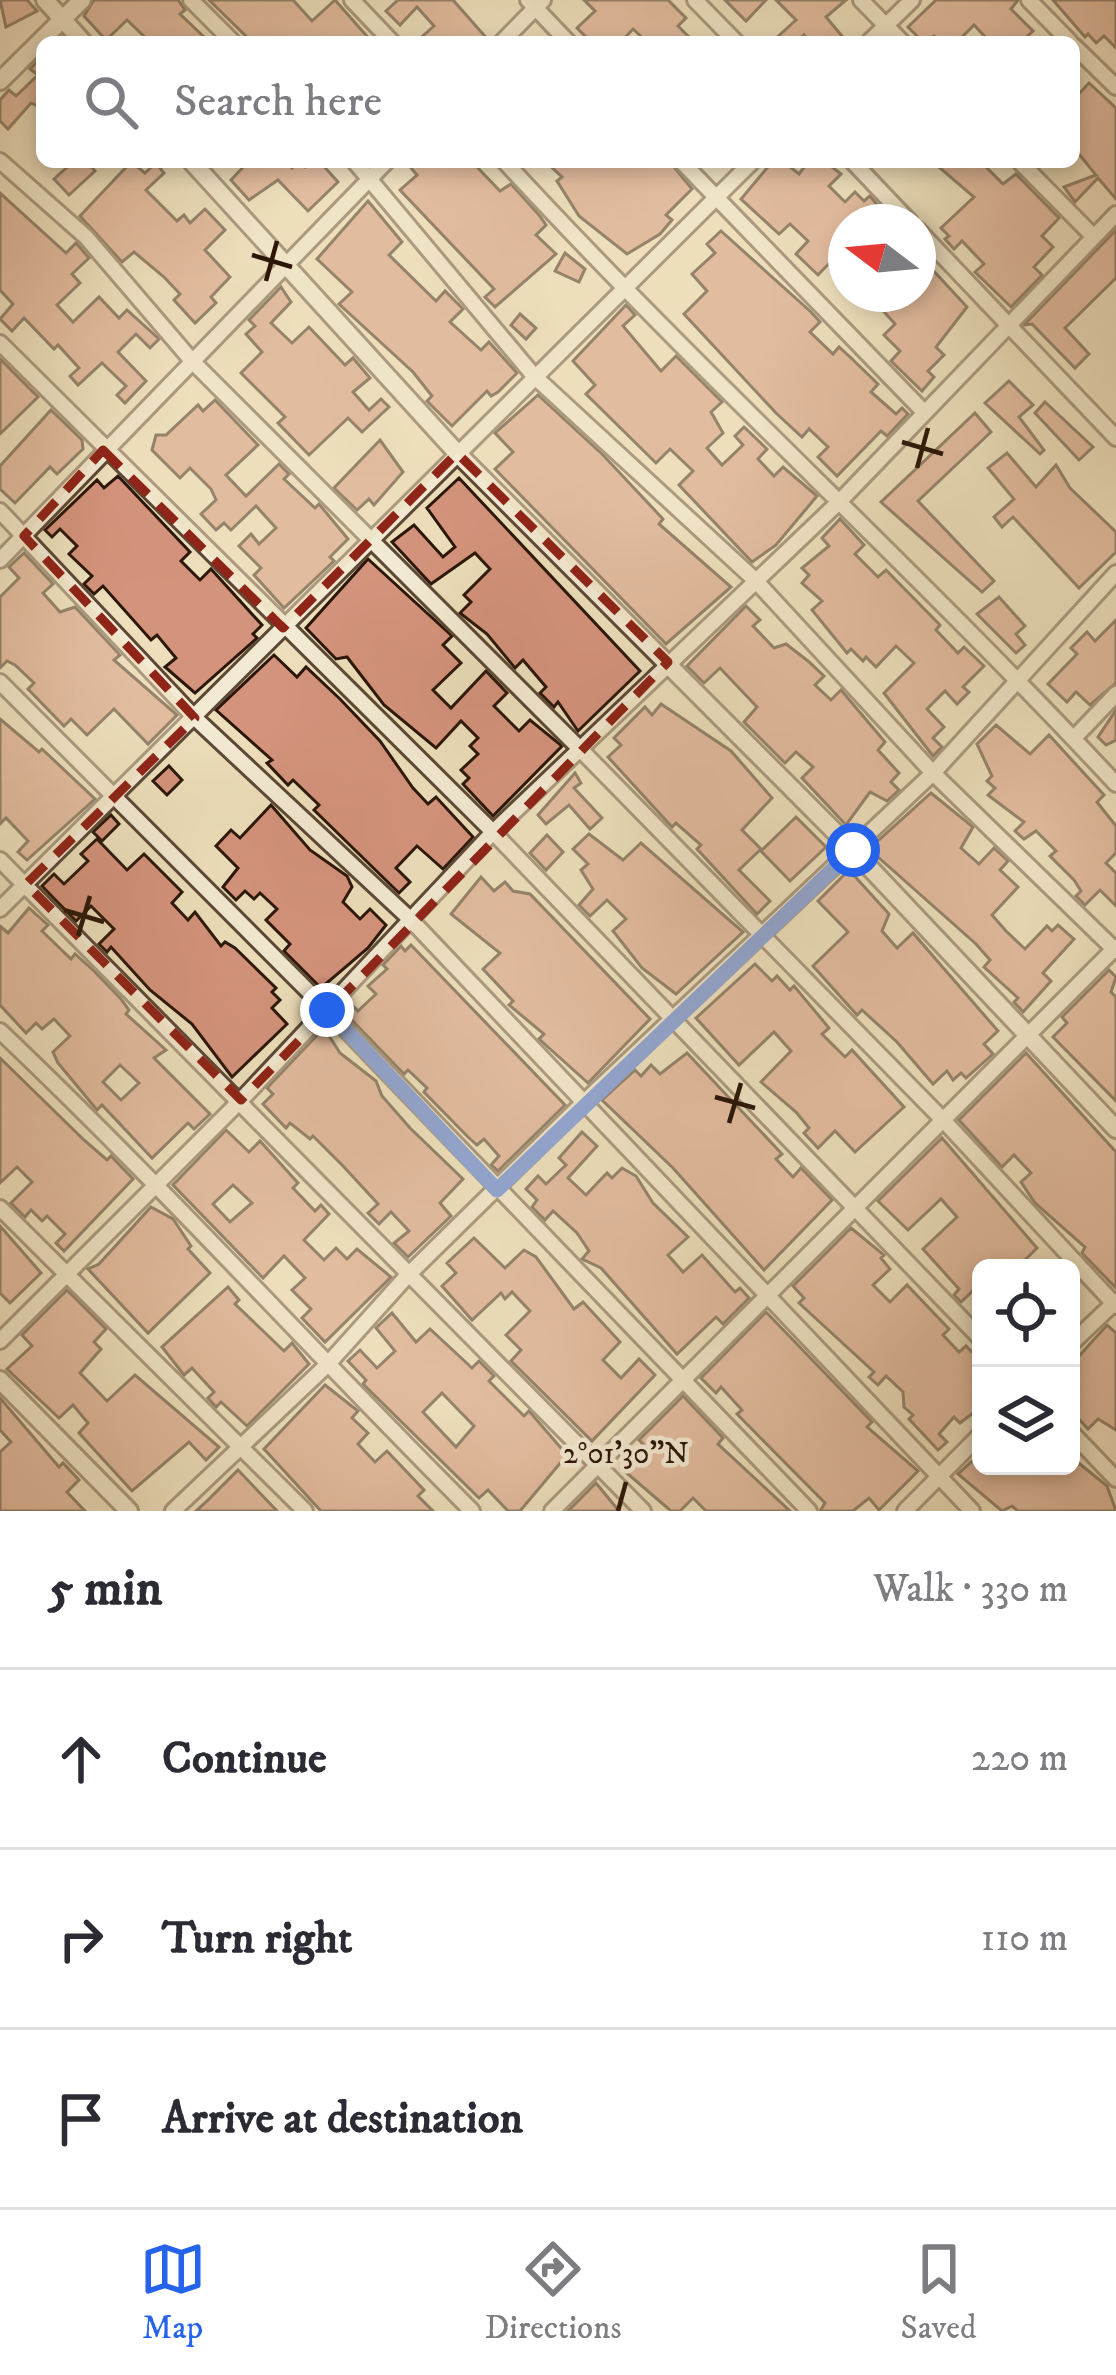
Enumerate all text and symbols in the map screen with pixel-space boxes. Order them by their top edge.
search box [36,36,1080,168]
icon: search [78,69,144,135]
text: Search here [174,74,382,130]
north arrow [828,204,936,312]
route start [826,823,880,877]
route end [300,983,354,1037]
map controls [972,1259,1080,1475]
button: locate [972,1259,1080,1367]
button: layers [972,1367,1080,1475]
text: 2°01'30"N [563,1436,689,1473]
text: 5 min [48,1557,162,1621]
text: Walk · 330 m [873,1565,1068,1614]
icon: ahead [48,1726,114,1792]
text: Continue [162,1731,327,1787]
text: 220 m [971,1734,1068,1783]
icon: right [48,1906,114,1972]
text: Turn right [162,1911,352,1967]
text: 110 m [981,1914,1068,1963]
icon: arrive [48,2086,114,2152]
text: Arrive at destination [162,2091,523,2147]
tab: Map [140,2236,206,2349]
tab: Directions [485,2236,621,2349]
tab: Saved [901,2236,976,2349]

